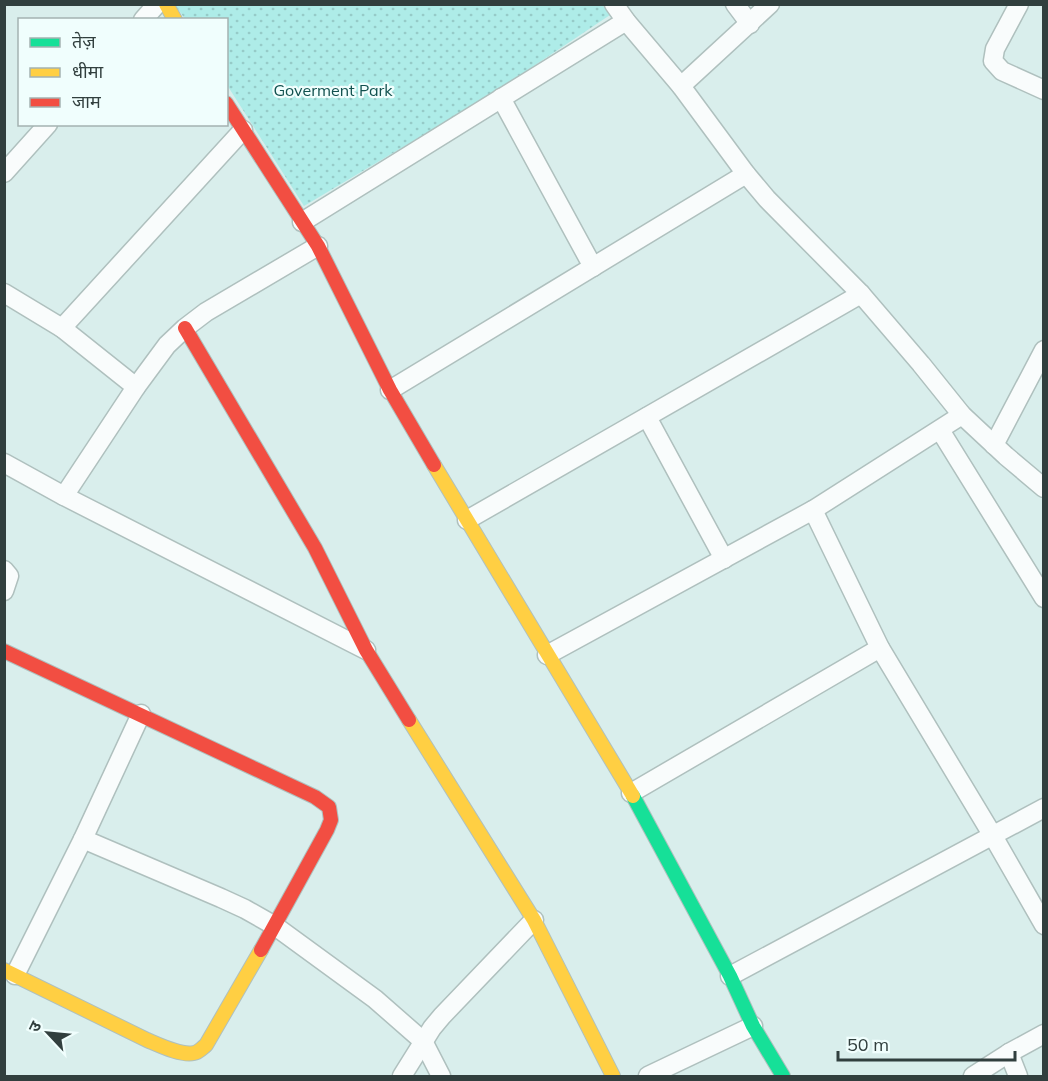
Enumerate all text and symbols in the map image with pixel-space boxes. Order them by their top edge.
legend [18,18,228,126]
text: तेज़ [72,30,96,53]
text: धीमा [72,60,103,83]
park label: Goverment Park [273,80,393,100]
text: जाम [72,90,102,113]
north arrow [18,1003,78,1063]
text: उ [23,1017,46,1035]
scale bar [838,1024,1015,1062]
text: 50 m [847,1033,889,1056]

